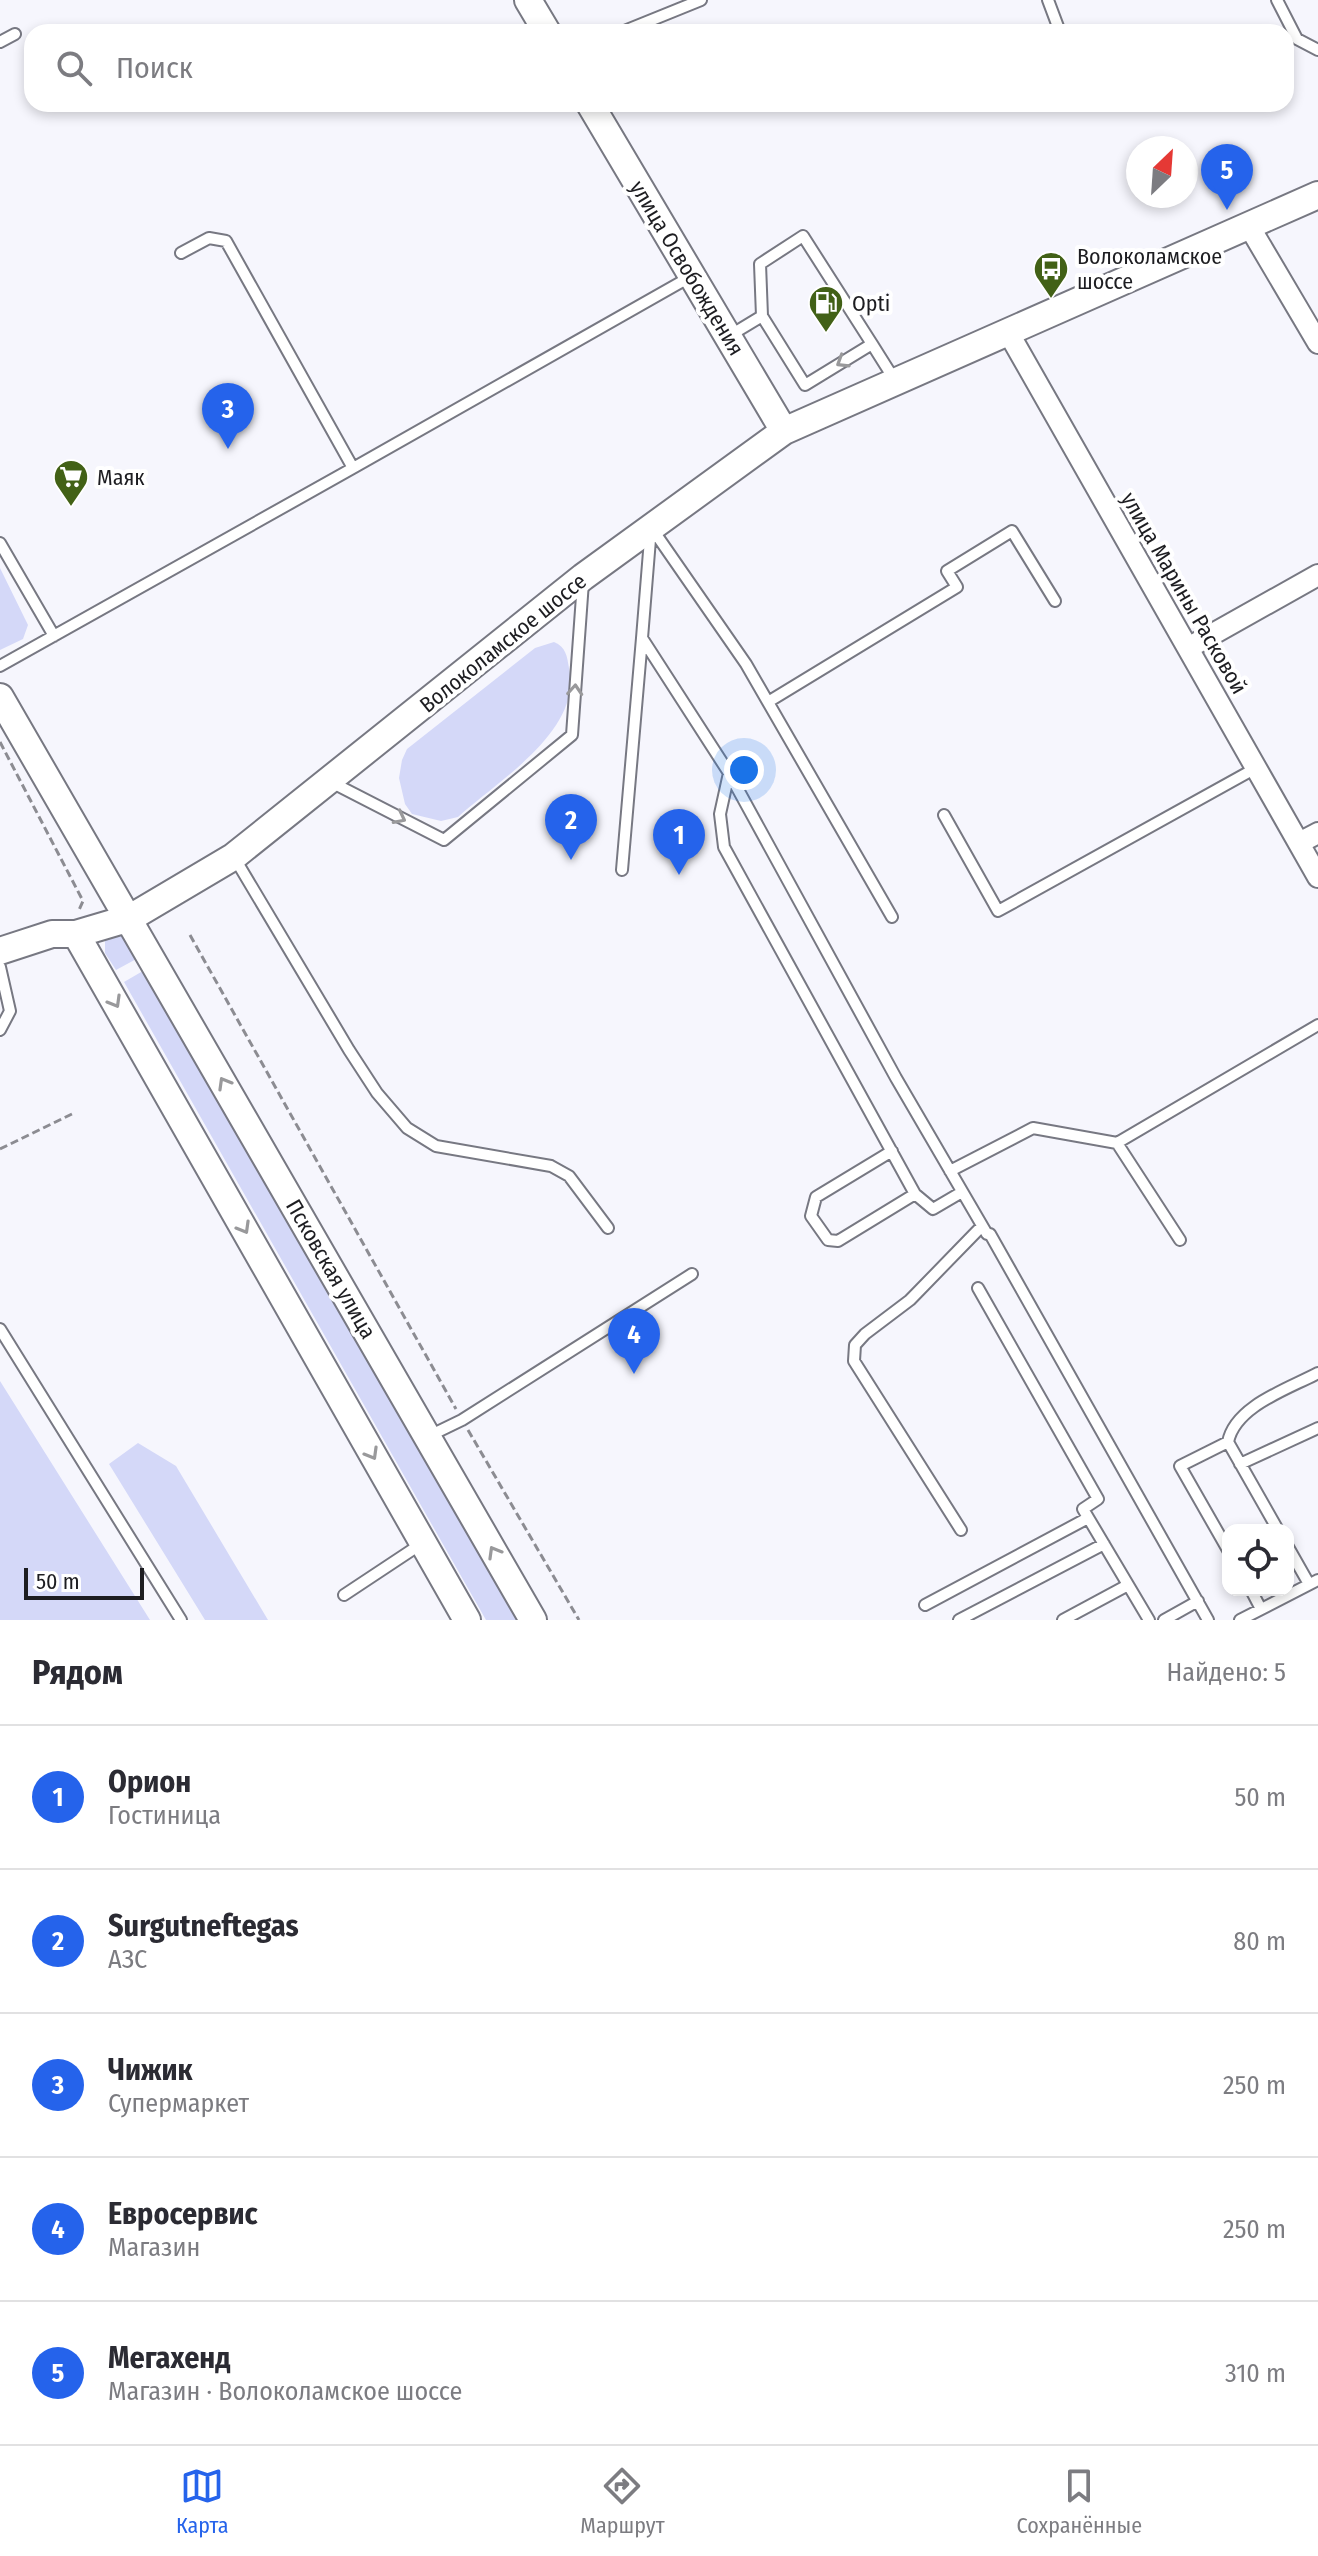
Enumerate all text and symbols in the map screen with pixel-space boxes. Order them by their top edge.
search box [24,24,1294,112]
icon: search [52,46,96,90]
text: Поиск [116,50,193,86]
north arrow [1126,136,1198,208]
pin: 5 [1201,144,1253,210]
street label: улица Освобождения [624,176,750,360]
place label: Волоколамское шоссе [1077,243,1222,295]
bus stop icon: Волоколамское шоссе [1032,250,1070,300]
fuel station icon: Opti [807,284,845,334]
place label: Opti [852,290,890,317]
one-way arrow [837,352,851,367]
pin: 3 [202,383,254,449]
supermarket icon: Маяк [52,458,90,508]
place label: Маяк [97,464,145,491]
street label: улица Марины Расковой [1115,487,1253,699]
street label: Волоколамское шоссе [414,568,592,718]
one-way arrow [566,683,583,696]
your location [724,750,764,790]
pin: 2 [545,794,597,860]
one-way arrow [392,808,407,823]
pin: 1 [653,809,705,875]
one-way arrow [105,993,121,1008]
one-way arrow [218,1077,234,1091]
street label: Псковская улица [280,1194,382,1344]
one-way arrow [234,1219,250,1234]
pin: 4 [608,1308,660,1374]
one-way arrow [362,1445,378,1460]
map controls [1222,1524,1294,1596]
button: locate [1222,1524,1294,1596]
one-way arrow [488,1546,504,1561]
scale bar [24,1564,144,1600]
text: 50 m [36,1568,80,1595]
text: Рядом [32,1652,123,1693]
text: Найдено: 5 [1167,1657,1286,1688]
text: Орион [108,1764,191,1800]
text: 1 [53,1782,64,1813]
text: 50 m [1234,1782,1286,1813]
text: Гостиница [108,1800,221,1831]
text: Surgutneftegas [108,1908,299,1944]
text: 2 [52,1926,64,1957]
text: 80 m [1233,1926,1286,1957]
text: АЗС [108,1944,147,1975]
text: Чижик [108,2052,192,2088]
text: 3 [52,2070,64,2101]
text: 250 m [1223,2070,1286,2101]
text: Супермаркет [108,2088,249,2119]
text: Евросервис [108,2196,258,2232]
text: 4 [51,2214,65,2245]
text: 250 m [1223,2214,1286,2245]
text: Магазин [108,2232,200,2263]
text: Мегахенд [108,2340,231,2376]
text: 5 [52,2358,64,2389]
text: 310 m [1225,2358,1286,2389]
text: Магазин · Волоколамское шоссе [108,2376,462,2407]
tab: Карта [176,2464,228,2539]
tab: Маршрут [580,2464,665,2539]
tab: Сохранённые [1016,2464,1142,2539]

